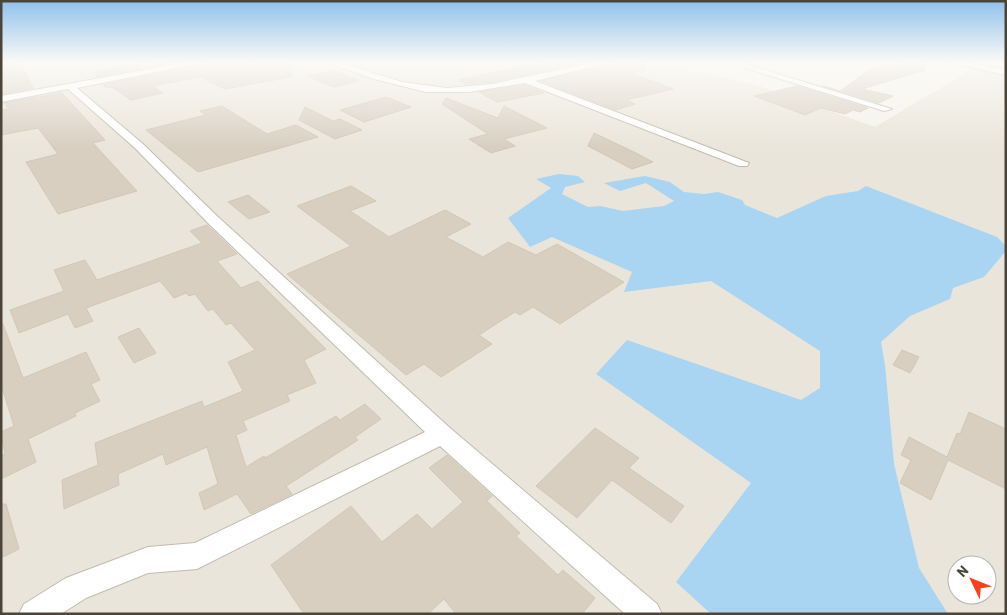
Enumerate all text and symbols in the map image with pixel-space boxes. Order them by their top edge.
north arrow [947,555,997,605]
text: N [953,562,972,580]

